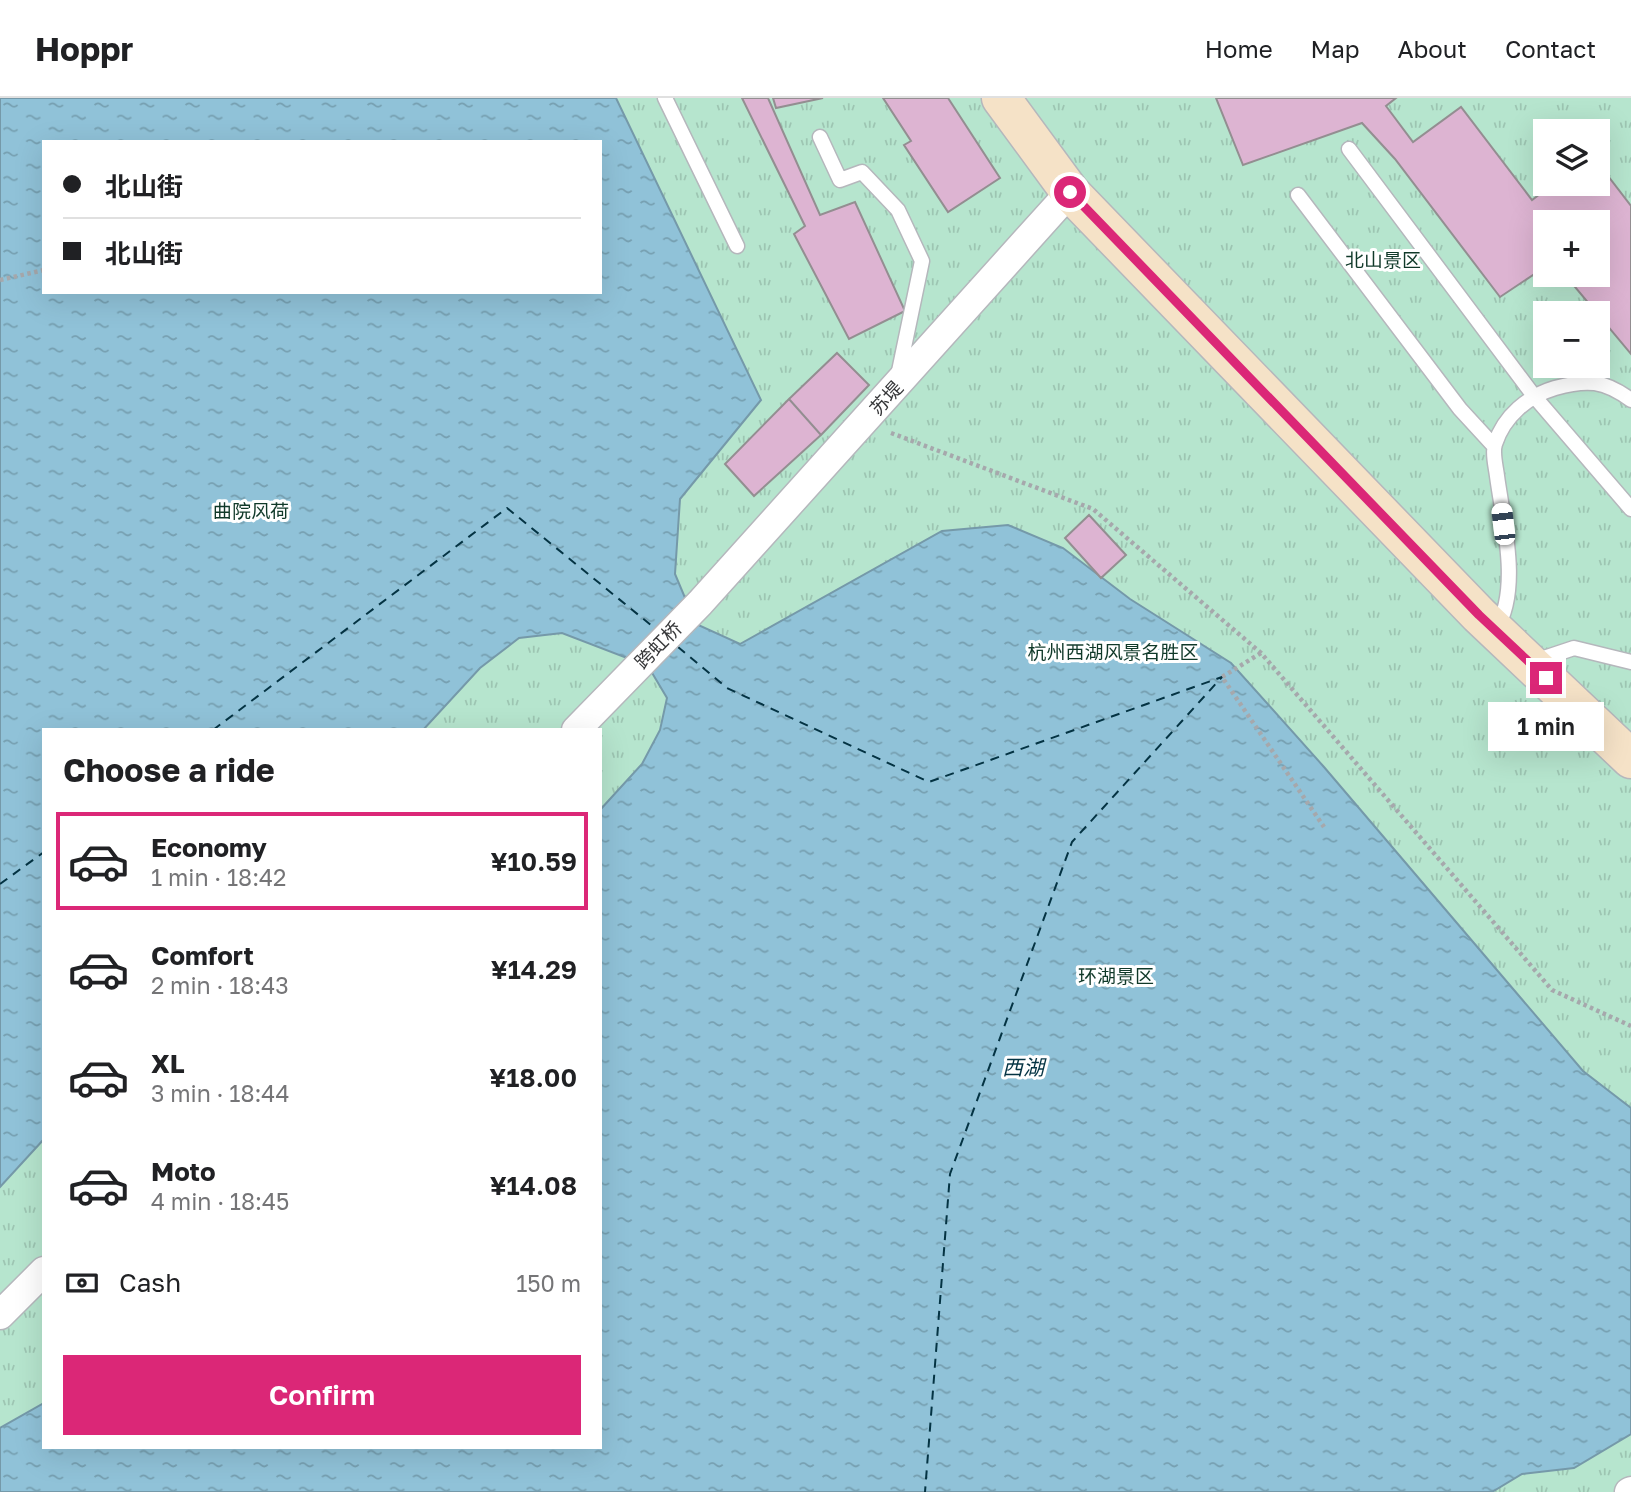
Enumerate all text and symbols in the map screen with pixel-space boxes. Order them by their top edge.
text: Hoppr [35,29,133,68]
text: Home [1205,34,1273,63]
text: Map [1311,34,1360,63]
text: About [1398,34,1467,63]
text: Contact [1505,34,1596,63]
map controls [1533,119,1610,378]
button: layers [1533,119,1610,196]
text: 北山街 [105,171,183,202]
route start [1054,176,1086,208]
button: + [1533,210,1610,287]
text: 北山街 [105,238,183,269]
park label: 北山景区 [1345,248,1421,271]
button: − [1533,301,1610,378]
street label: 苏堤 [864,376,907,419]
park label: 曲院风荷 [213,499,289,522]
car [1491,502,1516,546]
street label: 跨虹桥 [630,616,686,673]
park label: 杭州西湖风景名胜区 [1027,640,1199,663]
route end [1530,662,1562,694]
callout: 1 min [1488,702,1604,752]
text: 1 min [1517,712,1575,740]
text: Choose a ride [63,751,275,789]
icon: car [67,830,130,893]
text: Economy [151,832,267,863]
text: ¥10.59 [491,846,577,877]
text: 1 min · 18:42 [151,863,286,891]
icon: car [67,938,130,1001]
text: Comfort [151,940,254,971]
text: ¥14.29 [491,954,577,985]
park label: 环湖景区 [1078,964,1154,987]
text: 2 min · 18:43 [151,971,289,999]
icon: car [67,1046,130,1109]
text: XL [151,1048,185,1079]
water label: 西湖 [1002,1054,1047,1080]
text: ¥18.00 [489,1062,577,1093]
text: 3 min · 18:44 [151,1079,289,1107]
icon: car [67,1154,130,1217]
text: Moto [151,1156,216,1187]
text: ¥14.08 [490,1170,577,1201]
text: 4 min · 18:45 [151,1187,289,1215]
icon: cash [63,1264,101,1302]
text: Cash [119,1267,181,1298]
text: 150 m [516,1269,581,1297]
button: Confirm [63,1355,581,1435]

